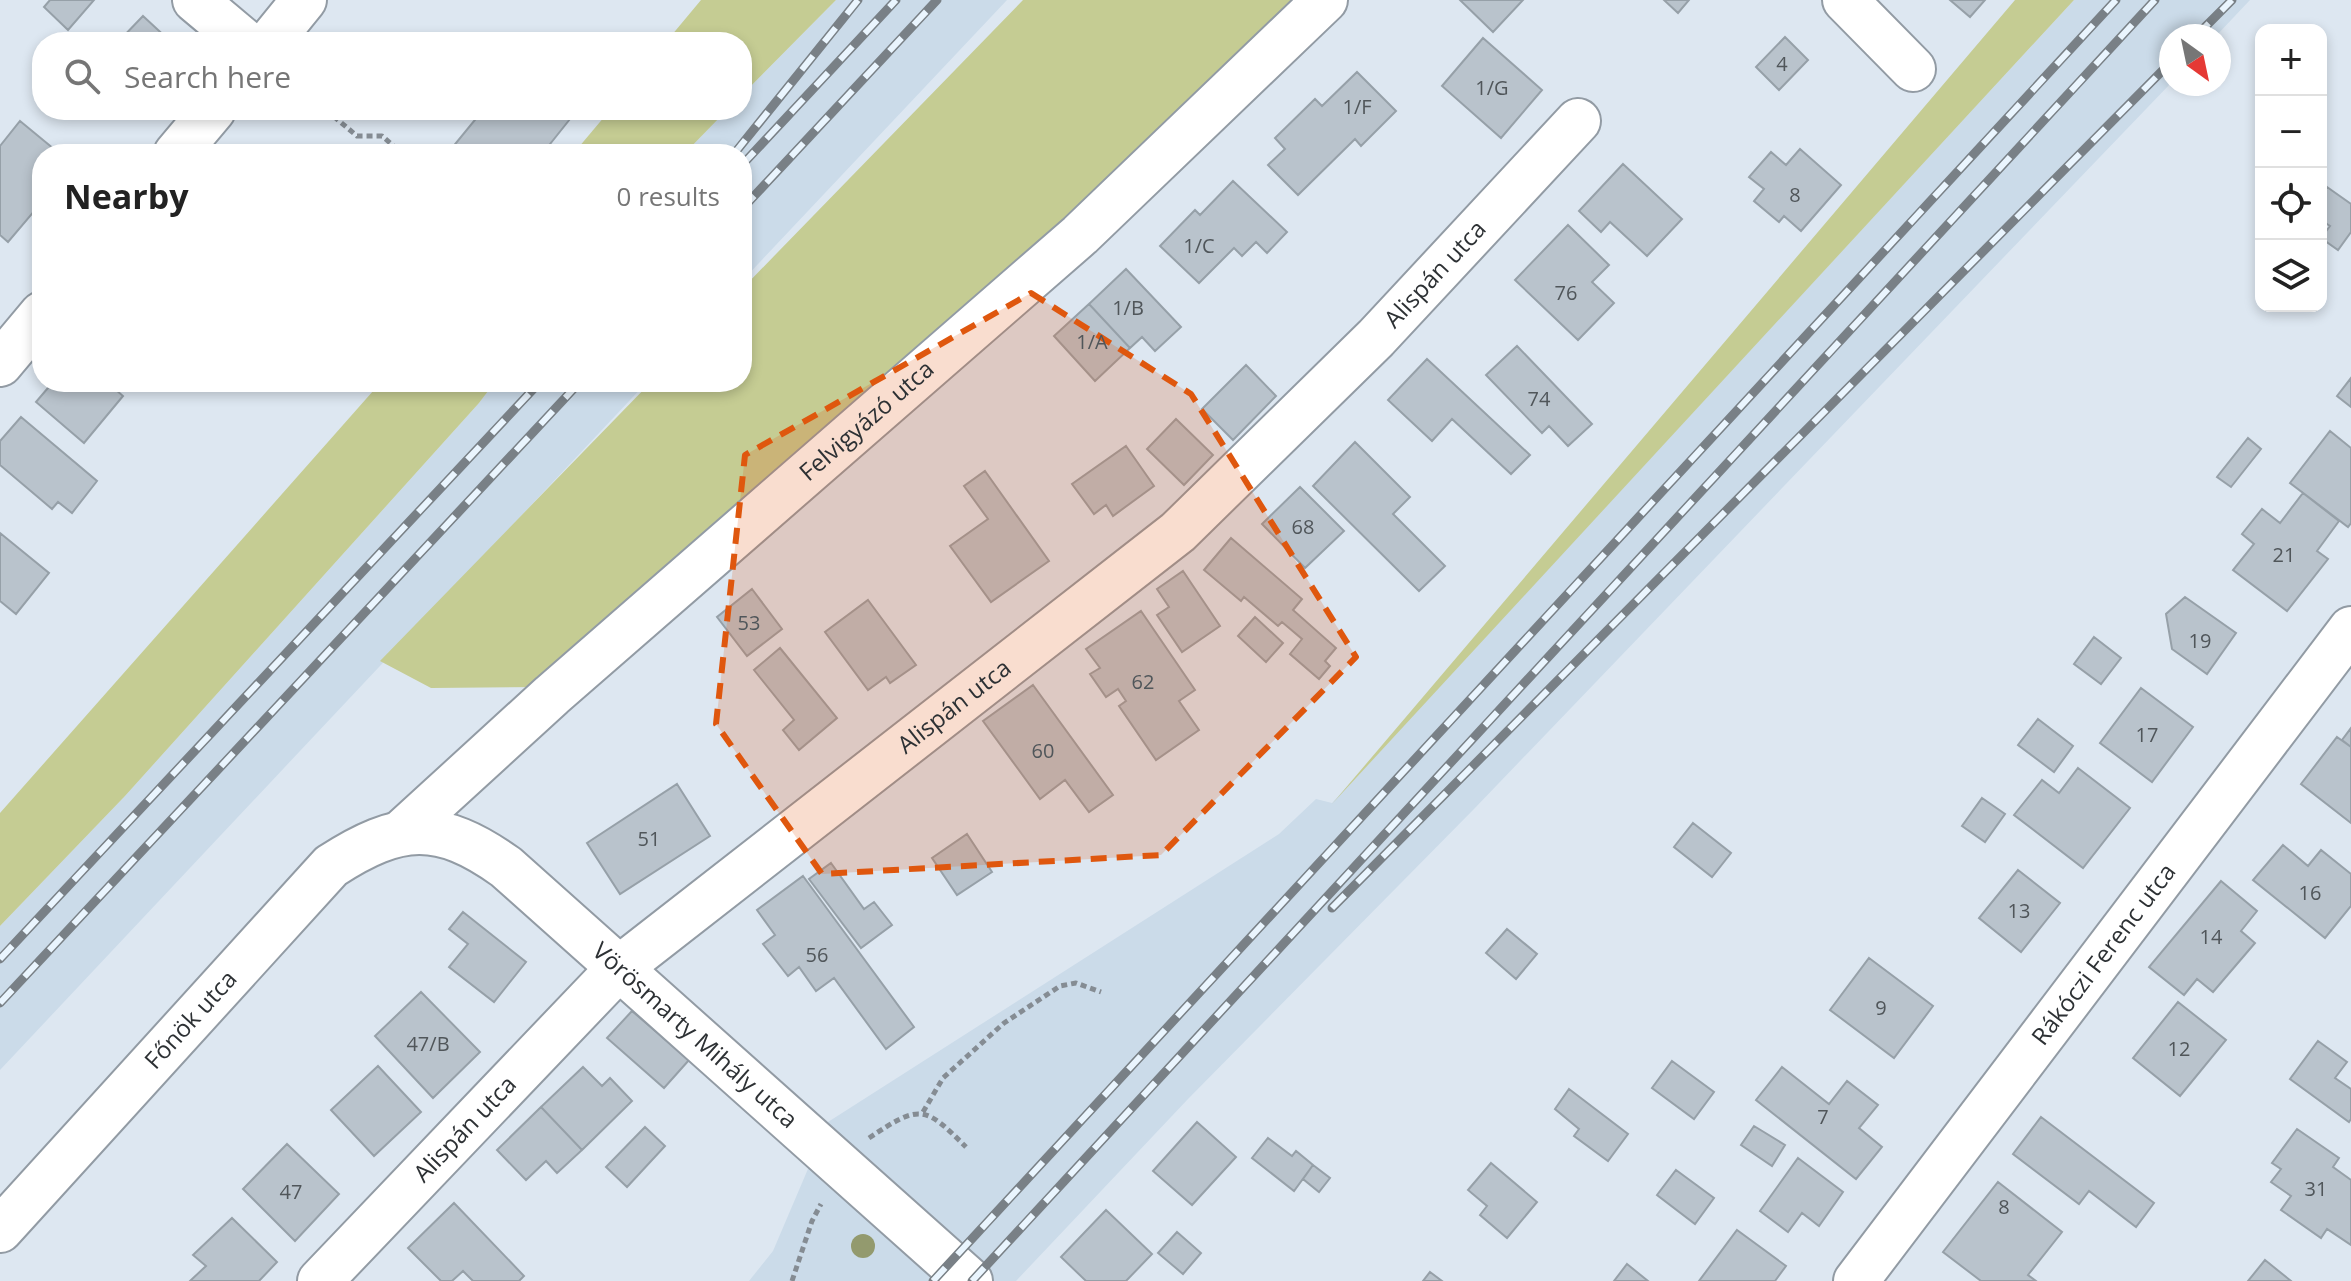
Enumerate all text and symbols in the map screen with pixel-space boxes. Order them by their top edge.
north arrow [2159,24,2231,96]
map controls [2255,24,2327,312]
button: + [2255,24,2327,96]
search box [32,32,752,120]
house number: 4 [1776,50,1788,77]
icon: search [60,54,104,98]
text: Search here [124,56,291,97]
house number: 1/G [1475,74,1509,101]
house number: 1/F [1342,93,1372,120]
button: − [2255,96,2327,168]
button: locate [2255,168,2327,240]
text: Nearby [64,173,189,219]
text: 0 results [617,178,720,214]
house number: 8 [1789,181,1801,208]
street label: Alispán utca [1376,212,1493,334]
house number: 1/C [1183,232,1215,259]
button: layers [2255,240,2327,312]
house number: 76 [1555,279,1577,306]
house number: 1/B [1112,294,1144,321]
house number: 1/A [1076,328,1108,355]
street label: Felvigyázó utca [791,352,940,487]
house number: 74 [1528,385,1551,412]
house number: 68 [1292,513,1314,540]
house number: 21 [2273,541,2295,568]
house number: 53 [738,609,760,636]
house number: 19 [2189,627,2211,654]
street label: Alispán utca [890,651,1017,760]
house number: 62 [1132,668,1154,695]
house number: 17 [2136,721,2158,748]
house number: 60 [1032,737,1054,764]
house number: 51 [638,825,660,852]
street label: Rákóczi Ferenc utca [2023,856,2182,1051]
house number: 16 [2299,879,2321,906]
house number: 13 [2008,897,2030,924]
house number: 14 [2200,923,2223,950]
street label: Vörösmarty Mihály utca [586,934,806,1135]
house number: 56 [806,941,828,968]
street label: Főnök utca [136,962,244,1075]
house number: 9 [1875,994,1887,1021]
house number: 47/B [406,1030,450,1057]
house number: 12 [2168,1035,2190,1062]
street label: Alispán utca [405,1068,523,1189]
house number: 7 [1817,1103,1829,1130]
house number: 31 [2305,1175,2327,1202]
house number: 47 [280,1178,302,1205]
house number: 8 [1998,1193,2010,1220]

